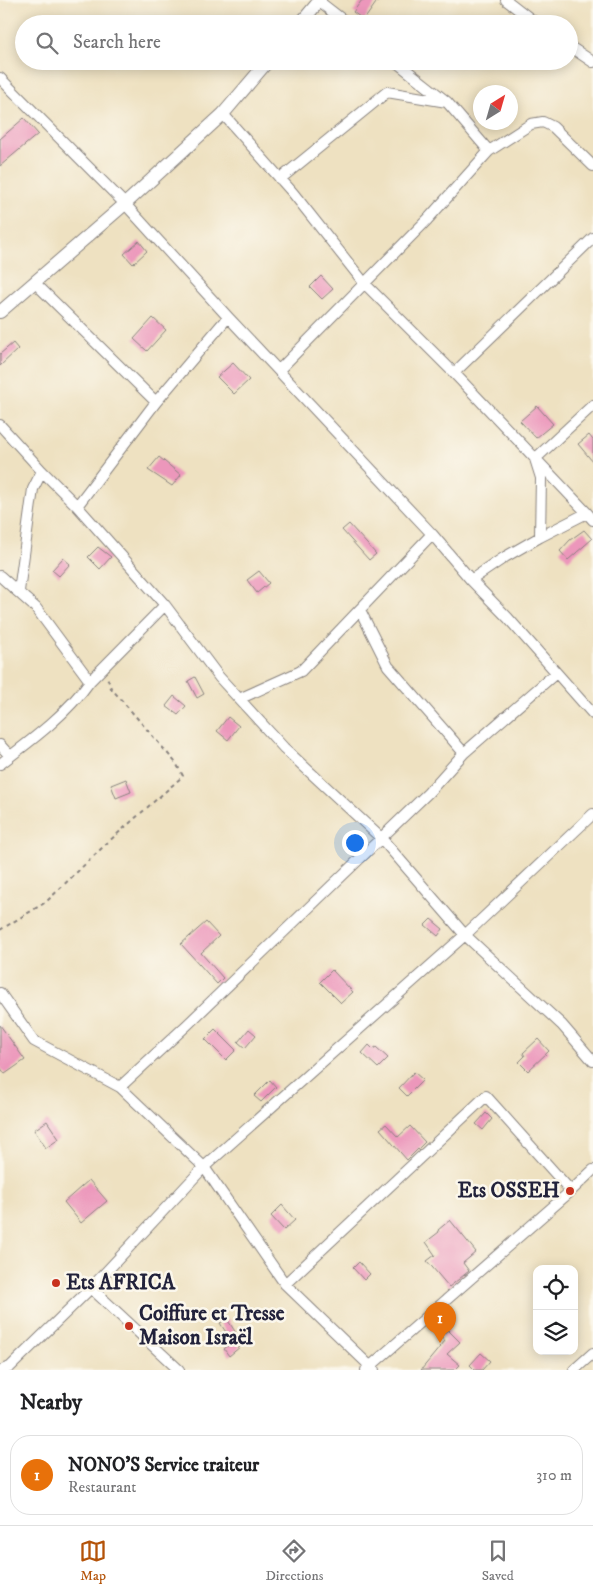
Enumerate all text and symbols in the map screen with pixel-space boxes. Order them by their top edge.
search box [15,15,578,70]
icon: search [33,29,61,57]
text: Search here [73,31,161,54]
north arrow [473,85,518,130]
your location [342,830,368,856]
place label: Ets OSSEH [457,1178,560,1204]
marker: Ets OSSEH [564,1185,576,1197]
map controls [533,1265,578,1355]
button: locate [533,1265,578,1310]
place label: Ets AFRICA [66,1270,176,1296]
marker: Ets AFRICA [50,1277,62,1289]
place label: Coiffure et Tresse Maison Israël [139,1301,285,1351]
pin: 1 [424,1302,456,1343]
button: layers [533,1310,578,1355]
marker: Coiffure et Tresse Maison Israël [123,1320,135,1332]
text: Nearby [20,1390,82,1416]
text: NONO'S Service traiteur [68,1454,259,1477]
text: 1 [34,1465,40,1485]
text: 310 m [536,1465,572,1485]
text: Restaurant [68,1477,136,1497]
tab: Map [79,1537,107,1585]
tab: Directions [265,1537,323,1585]
tab: Saved [482,1537,514,1585]

